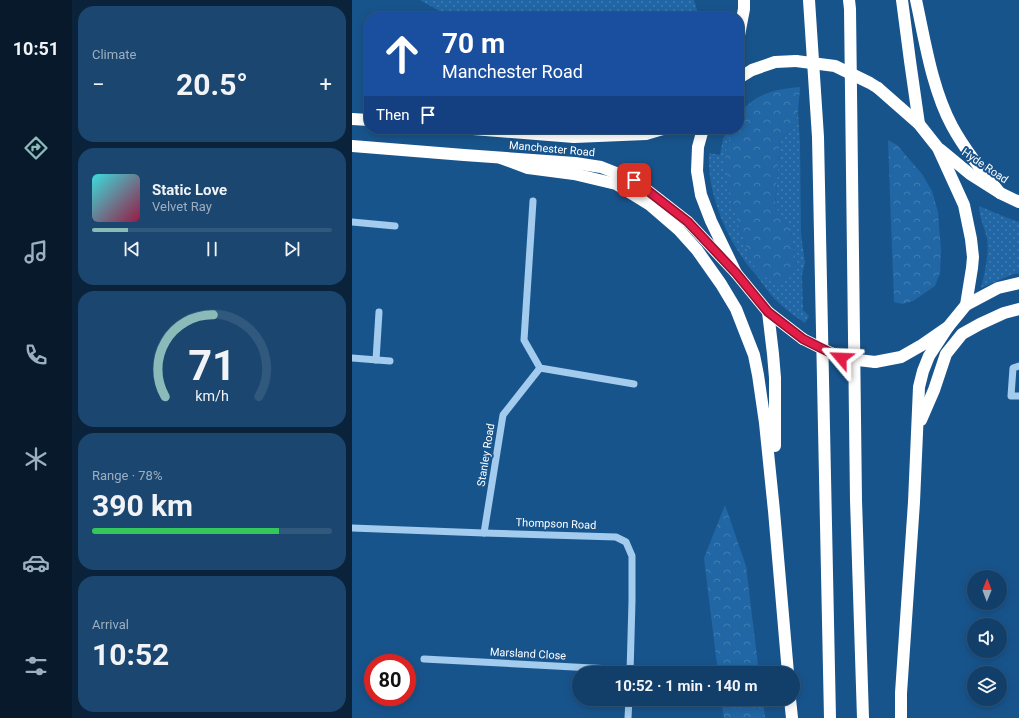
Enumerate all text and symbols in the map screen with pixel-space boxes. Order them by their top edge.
text: 70 m [442,27,505,60]
icon: ahead [376,28,428,80]
text: 10:51 [13,38,59,59]
text: Climate [92,47,136,62]
text: Manchester Road [442,61,583,82]
text: 20.5° [176,67,248,102]
text: − [92,72,105,97]
text: + [320,72,332,97]
icon: arrive [417,104,439,126]
text: Then [376,106,409,124]
icon: directions [22,134,50,162]
street label: Manchester Road [509,139,595,159]
street label: Hyde Road [959,146,1011,186]
pin [617,163,651,197]
icon: arrive [623,169,645,191]
text: Static Love [152,181,227,199]
text: Velvet Ray [152,199,212,214]
icon: music [22,238,50,266]
icon: previous [121,238,143,260]
icon: pause [201,238,223,260]
icon: next [281,238,303,260]
position arrow [820,337,862,379]
icon: phone [22,341,50,369]
text: 71 [188,341,236,390]
text: km/h [195,388,229,404]
street label: Stanley Road [475,422,497,488]
icon: climate [22,445,50,473]
text: Range · 78% [92,468,162,483]
text: 390 km [92,488,193,523]
street label: Thompson Road [515,516,597,532]
icon: car [22,549,50,577]
north arrow [967,570,1007,610]
map controls [967,570,1007,706]
text: Arrival [92,617,129,632]
button: sound [967,618,1007,658]
text: 10:52 [92,637,169,672]
street label: Marsland Close [490,646,567,662]
icon: filters [22,652,50,680]
speed limit sign: 80 [364,654,416,706]
button: layers [967,666,1007,706]
text: 10:52 · 1 min · 140 m [615,677,757,695]

